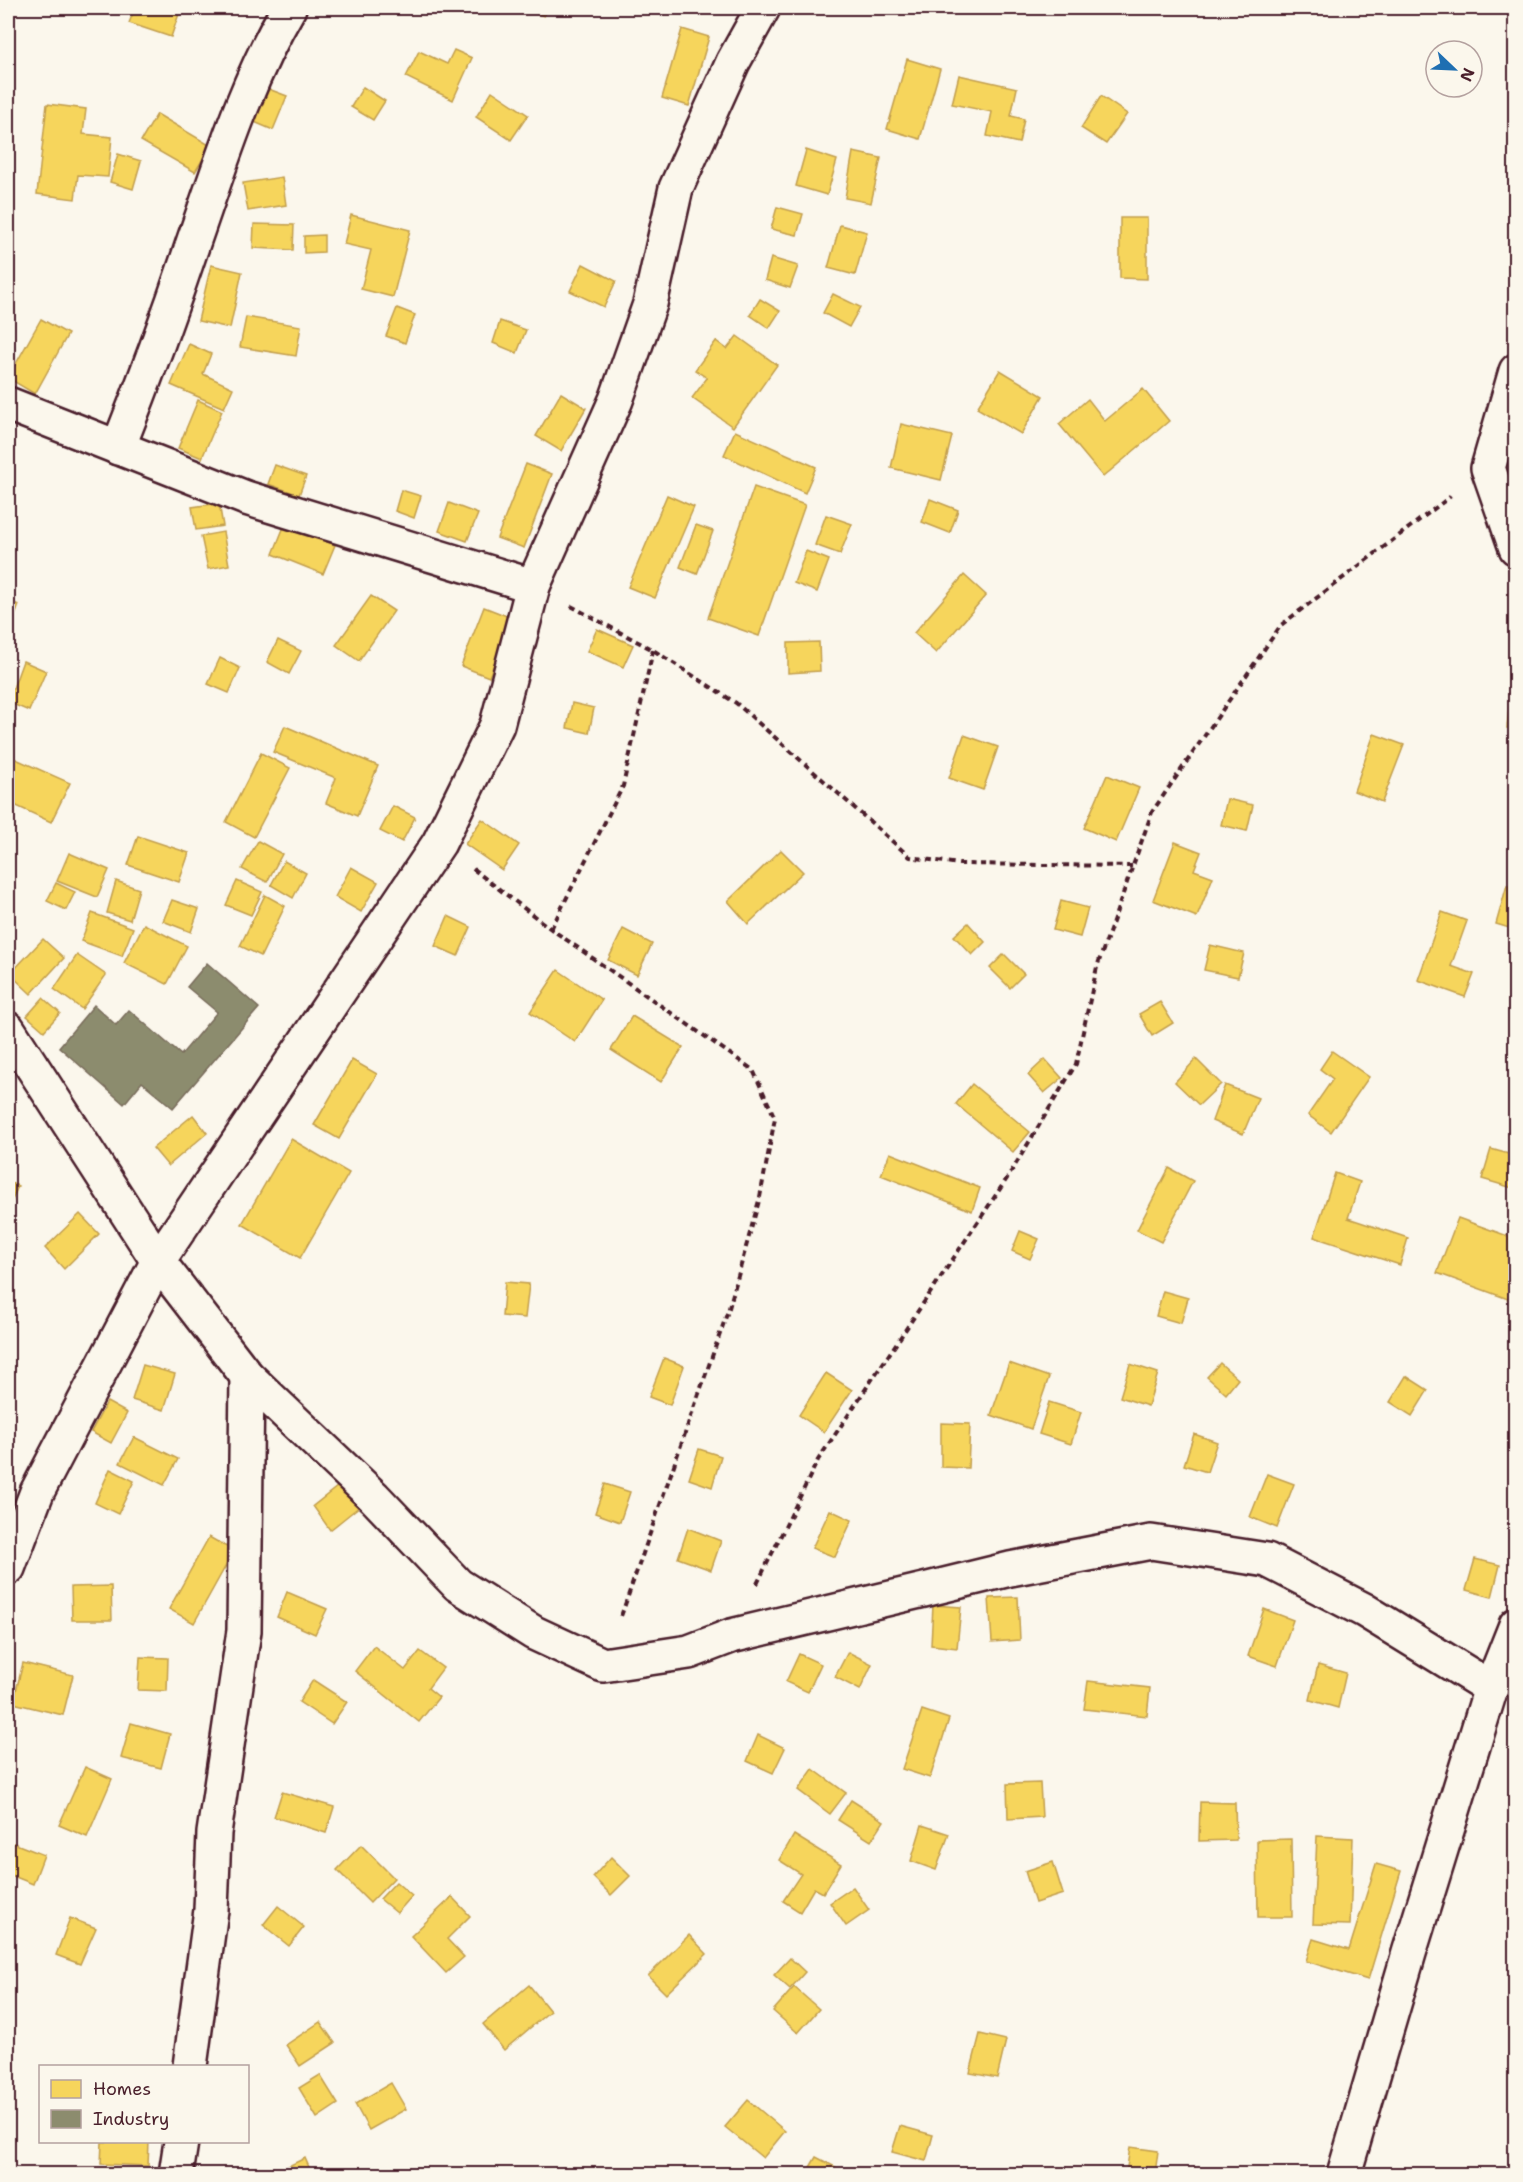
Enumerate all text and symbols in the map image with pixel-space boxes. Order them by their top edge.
north arrow [1424,39,1484,99]
text: N [1455,65,1479,85]
legend [39,2065,249,2143]
text: Homes [93,2077,151,2101]
text: Industry [93,2107,169,2131]

